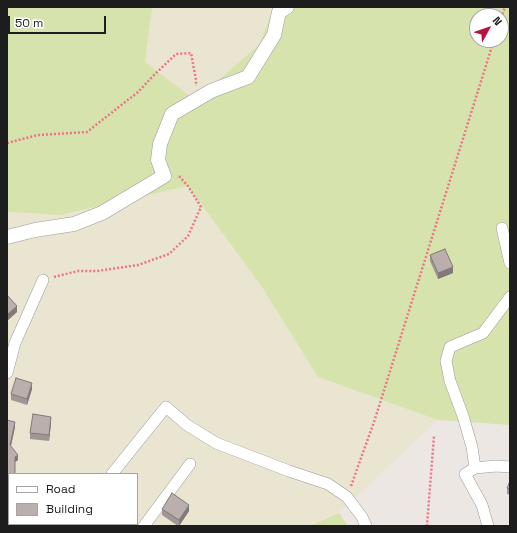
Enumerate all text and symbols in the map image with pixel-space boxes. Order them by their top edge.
scale bar [10,8,108,34]
north arrow [469,8,509,48]
text: N [490,14,505,28]
text: 50 m [15,15,43,31]
legend [8,473,138,525]
text: Road [46,481,75,497]
text: Building [46,501,93,517]

